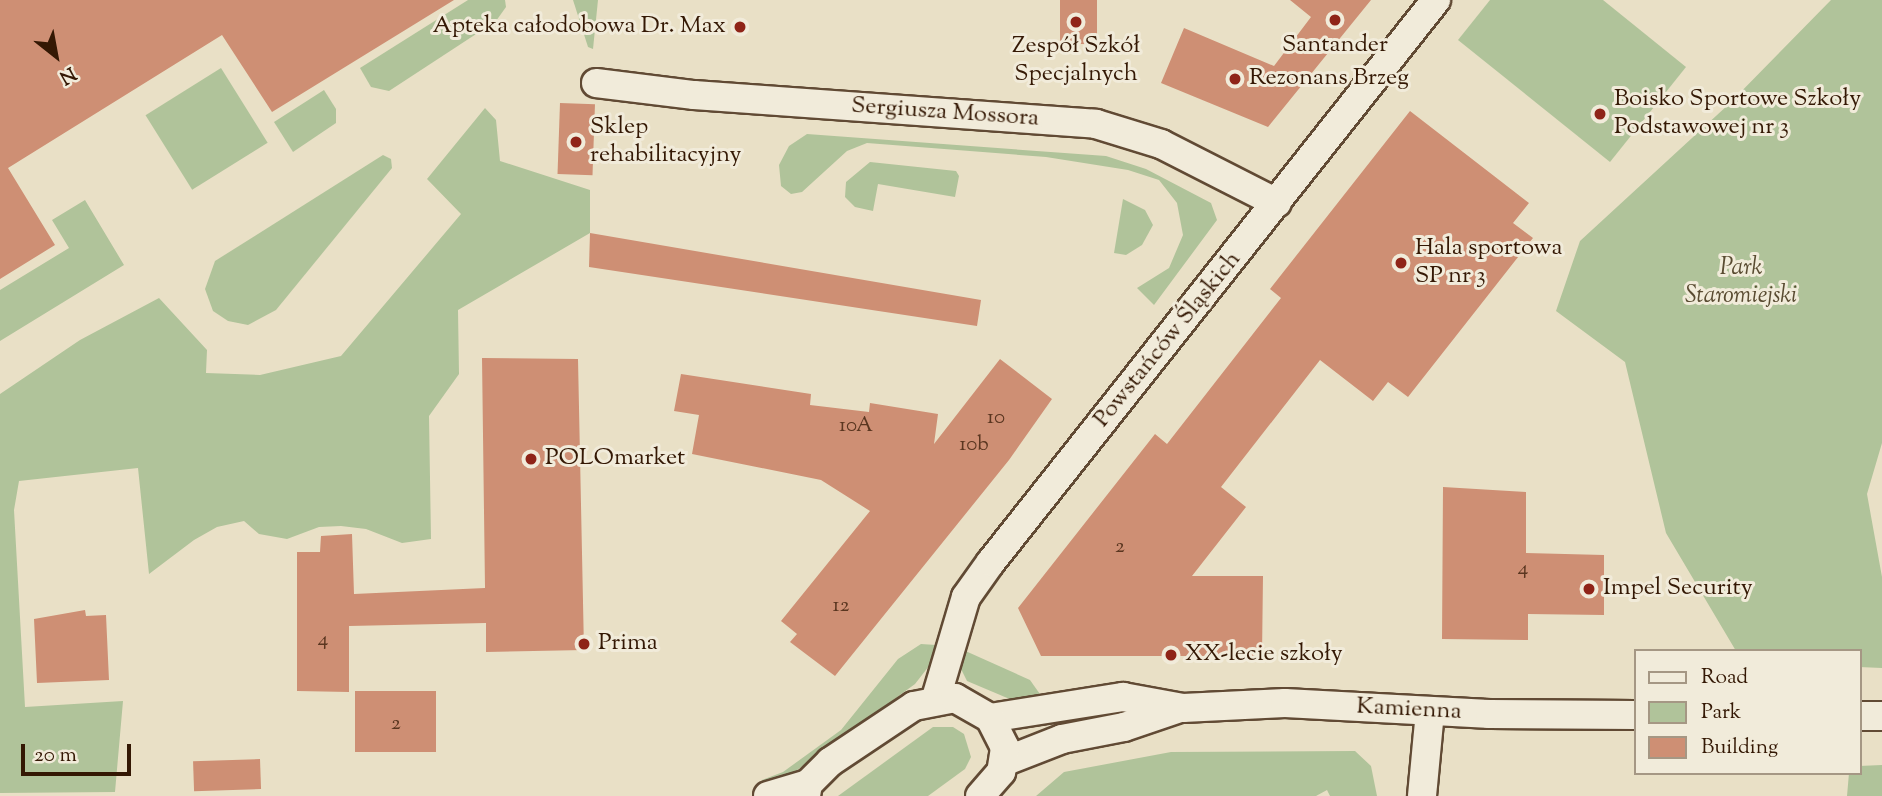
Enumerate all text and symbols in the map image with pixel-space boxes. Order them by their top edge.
marker: Santander [1327,12,1343,28]
place label: Apteka całodobowa Dr. Max [432,13,726,41]
marker: Zespół Szkół Specjalnych [1068,14,1084,30]
marker: Apteka całodobowa Dr. Max [732,19,748,35]
north arrow [21,21,91,91]
place label: Santander [1282,32,1388,60]
place label: Zespół Szkół Specjalnych [1012,33,1140,89]
text: N [54,59,81,90]
place label: Rezonans Brzeg [1249,65,1409,93]
marker: Rezonans Brzeg [1227,71,1243,87]
place label: Boisko Sportowe Szkoły Podstawowej nr 3 [1614,86,1861,142]
street label: Sergiusza Mossora [850,92,1040,134]
marker: Boisko Sportowe Szkoły Podstawowej nr 3 [1592,106,1608,122]
place label: Sklep rehabilitacyjny [590,114,742,170]
marker: Sklep rehabilitacyjny [568,134,584,150]
place label: Hala sportowa SP nr 3 [1415,235,1562,291]
street label: Powstańców Śląskich [1088,246,1248,434]
marker: Hala sportowa SP nr 3 [1393,255,1409,271]
park label: Park Staromiejski [1685,255,1797,311]
house number: 10 [987,405,1005,431]
house number: 10A [839,413,873,439]
house number: 10b [959,432,989,458]
place label: POLOmarket [545,445,685,473]
marker: POLOmarket [523,451,539,467]
house number: 2 [1115,534,1125,560]
house number: 4 [1518,556,1528,582]
place label: Impel Security [1603,575,1753,603]
marker: Impel Security [1581,581,1597,597]
house number: 12 [833,593,849,619]
house number: 4 [318,627,328,653]
place label: Prima [598,630,658,658]
marker: Prima [576,636,592,652]
place label: XX-lecie szkoły [1185,641,1343,669]
marker: XX-lecie szkoły [1163,647,1179,663]
legend [1633,649,1861,775]
text: Road [1701,663,1748,693]
street label: Kamienna [1356,693,1462,727]
text: Park [1701,698,1741,728]
house number: 2 [391,711,401,737]
scale bar [24,730,135,774]
text: Building [1701,733,1778,763]
text: 20 m [34,741,77,771]

